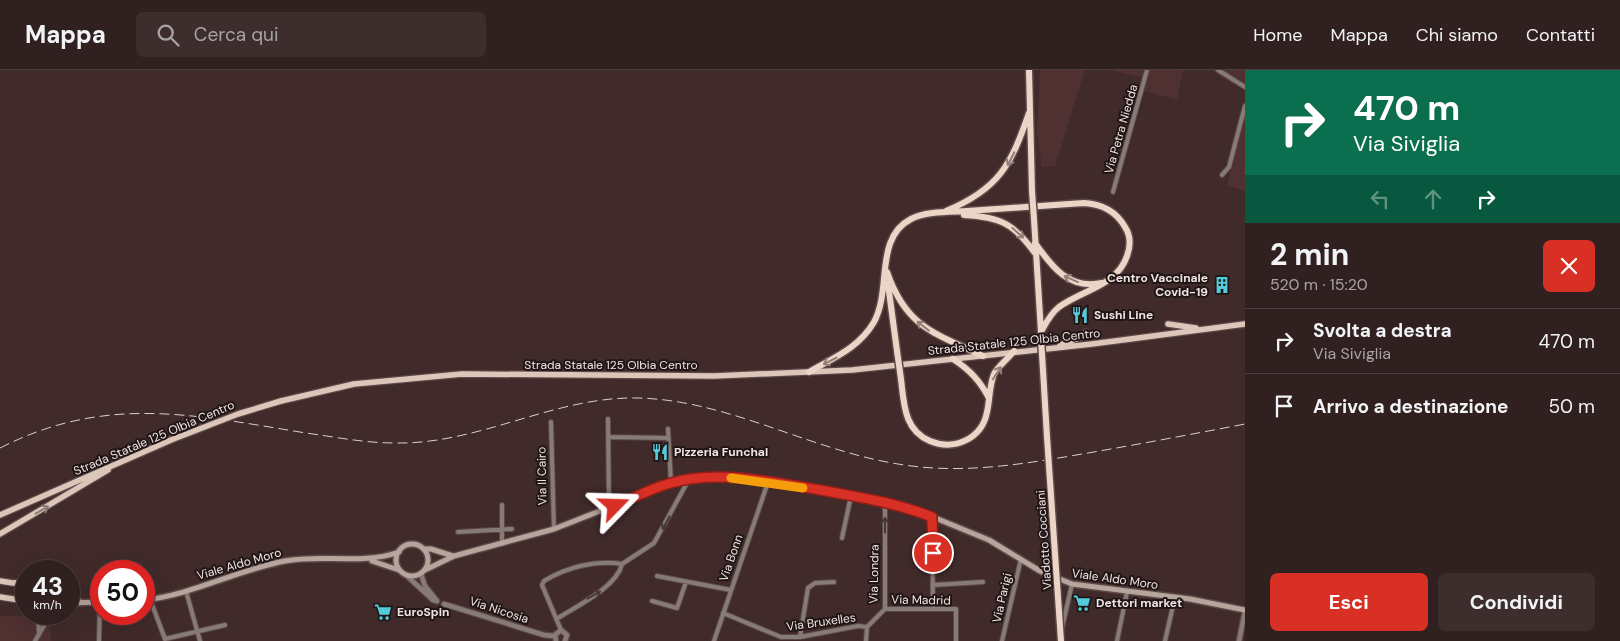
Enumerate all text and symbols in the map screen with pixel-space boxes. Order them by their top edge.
search box [136,12,486,57]
text: Mappa [25,19,106,50]
icon: search [154,21,182,49]
text: Cerca qui [194,22,279,47]
text: Home [1253,23,1303,47]
text: Mappa [1331,23,1388,47]
text: Chi siamo [1416,23,1498,47]
text: Contatti [1526,23,1595,47]
street label: Via Petra Niedda [1101,82,1141,176]
text: 470 m [1353,85,1460,131]
icon: right [1270,90,1335,155]
text: Via Siviglia [1353,129,1460,158]
one-way arrow [1006,151,1016,166]
icon: left [1366,185,1394,213]
icon: ahead [1419,185,1447,213]
icon: right [1472,185,1500,213]
one-way arrow [1011,227,1024,238]
text: 2 min [1270,235,1349,274]
button: close [1543,240,1595,292]
place label: Centro Vaccinale Covid-19 [1107,270,1208,300]
one-way arrow [1063,274,1078,284]
text: 520 m · 15:20 [1270,274,1368,295]
building icon: Centro Vaccinale Covid-19 [1212,275,1232,295]
restaurant icon: Sushi Line [1070,305,1090,325]
place label: Sushi Line [1094,307,1153,323]
text: Svolta a destra [1313,318,1452,343]
one-way arrow [916,321,930,331]
street label: Strada Statale 125 Olbia Centro [927,325,1101,359]
icon: right [1270,327,1298,355]
text: 470 m [1539,329,1595,354]
text: Via Siviglia [1313,343,1391,364]
one-way arrow [822,356,837,366]
street label: Strada Statale 125 Olbia Centro [524,357,698,373]
one-way arrow [991,366,1002,380]
icon: arrive [1270,392,1298,420]
text: Arrivo a destinazione [1313,394,1508,419]
text: 50 m [1548,394,1595,419]
street label: Strada Statale 125 Olbia Centro [71,397,237,479]
restaurant icon: Pizzeria Funchal [650,442,670,462]
place label: Pizzeria Funchal [674,444,768,460]
street label: Via Il Cairo [533,447,551,505]
position arrow [588,479,640,531]
street label: Viadotto Cocciani [1033,489,1055,590]
one-way arrow [35,505,50,515]
one-way arrow [660,516,670,530]
one-way arrow [880,517,890,534]
street label: Via Bonn [715,532,747,584]
pin [912,532,954,574]
icon: arrive [919,539,947,567]
street label: Viale Aldo Moro [195,544,283,584]
street label: Via Londra [865,544,883,604]
speed limit sign: 50 [90,560,155,625]
street label: Viale Aldo Moro [1071,565,1159,593]
text: 43 [32,570,63,603]
street label: Via Parigi [988,571,1016,625]
button: Esci [1270,573,1428,631]
button: Condividi [1438,573,1595,631]
one-way arrow [587,590,602,600]
street label: Via Madrid [891,591,951,609]
street label: Via Nicosia [467,593,531,627]
supermarket icon: Dettori market [1072,593,1092,613]
place label: Dettori market [1096,595,1182,611]
text: km/h [33,597,62,613]
supermarket icon: EuroSpin [373,602,393,622]
place label: EuroSpin [397,604,449,620]
street label: Via Bruxelles [785,609,857,635]

